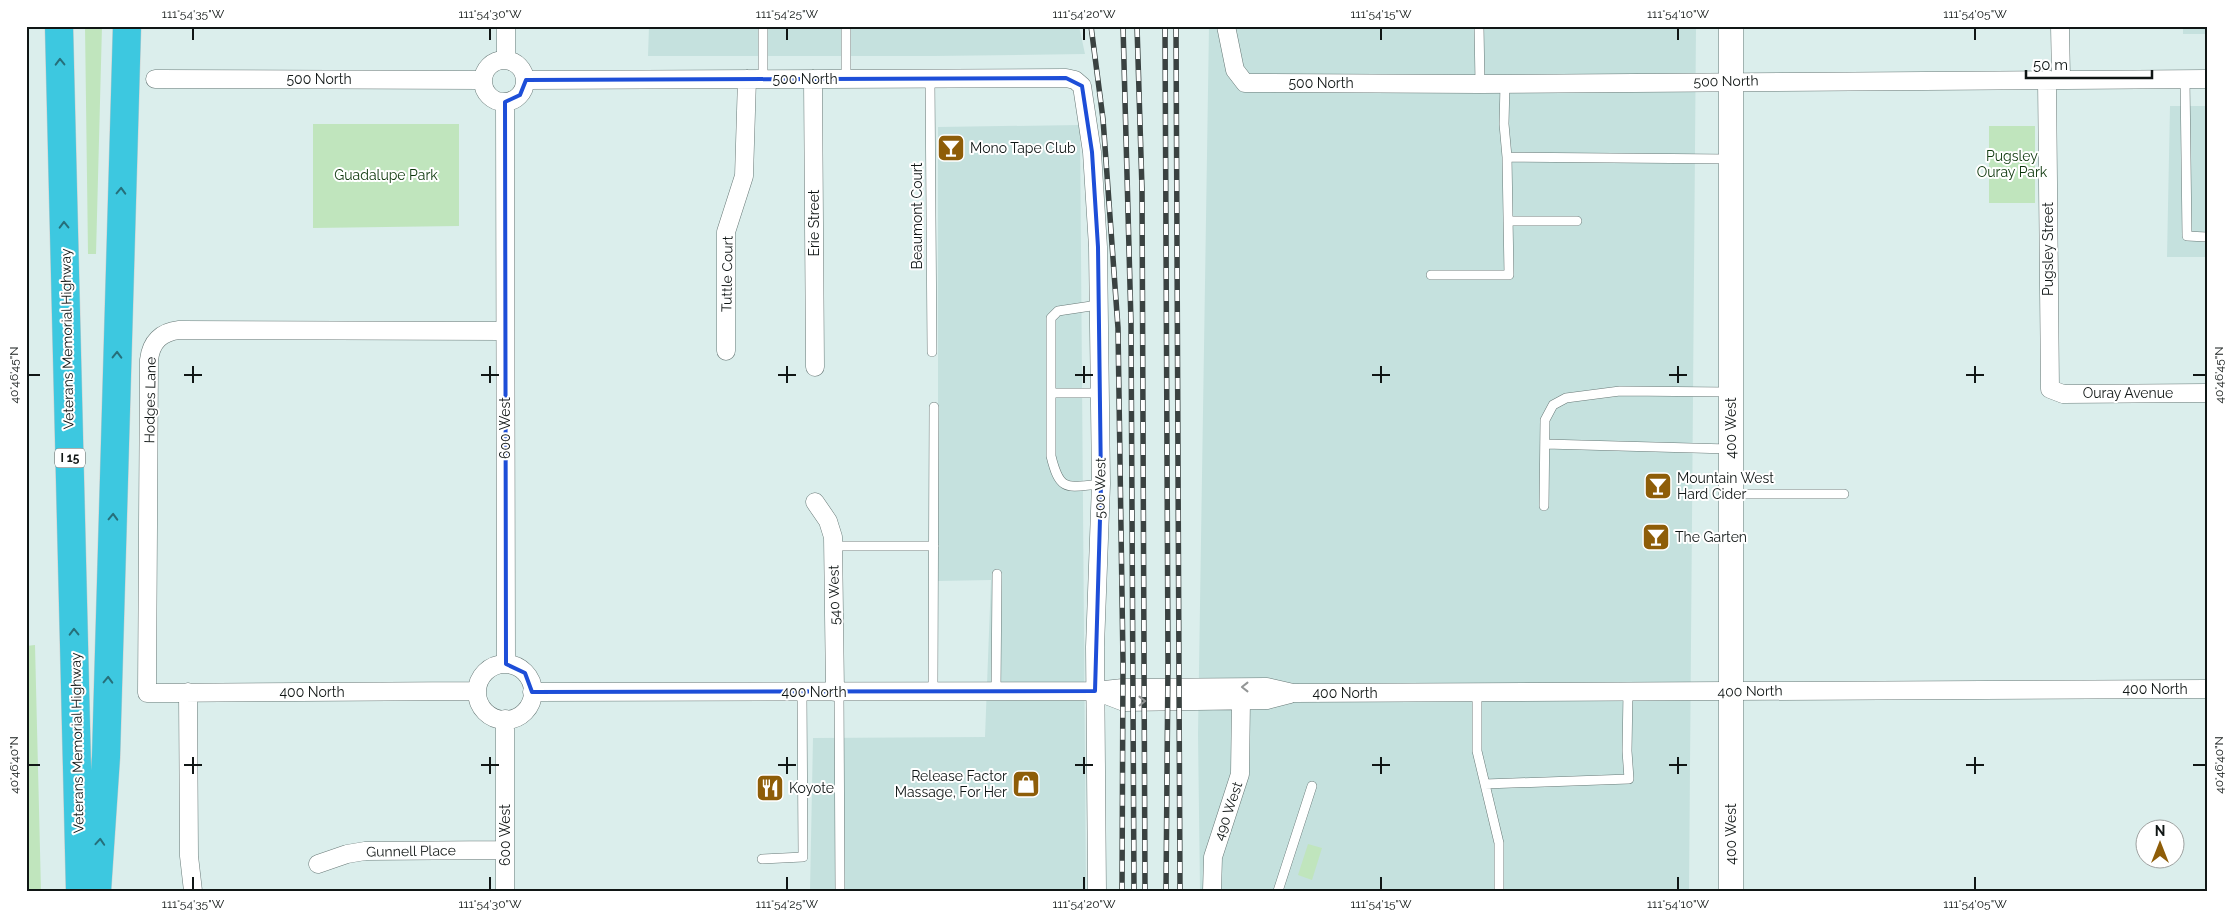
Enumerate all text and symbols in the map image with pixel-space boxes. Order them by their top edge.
text: 111°54'35"W [162,7,225,21]
text: 111°54'30"W [458,7,522,21]
text: 111°54'25"W [756,7,819,21]
text: 111°54'20"W [1052,7,1116,21]
text: 111°54'15"W [1350,7,1412,21]
text: 111°54'10"W [1647,7,1709,21]
text: 111°54'05"W [1943,7,2007,21]
scale bar [2026,48,2152,80]
text: 50 m [2033,56,2068,74]
one-way arrow [55,58,65,66]
street label: 500 North [286,71,352,87]
street label: 500 North [772,71,838,87]
street label: 500 North [1693,72,1759,90]
street label: 500 North [1288,75,1354,91]
bar icon: Mono Tape Club [936,133,966,163]
place label: Mono Tape Club [970,140,1076,156]
park label: Pugsley Ouray Park [1977,148,2048,180]
street label: Beaumont Court [909,162,925,269]
park label: Guadalupe Park [334,167,438,183]
one-way arrow [116,187,127,195]
street label: Erie Street [806,189,822,257]
street label: Pugsley Street [2040,202,2056,296]
one-way arrow [59,220,70,228]
street label: Tuttle Court [718,235,736,312]
street label: Veterans Memorial Highway [57,248,77,430]
text: 40°46'45"N [7,347,21,403]
text: 40°46'45"N [2212,347,2226,403]
one-way arrow [112,351,122,358]
street label: Hodges Lane [141,357,159,443]
street label: Ouray Avenue [2083,385,2173,401]
street label: 600 West [497,397,513,459]
street label: 400 West [1723,397,1739,459]
road number: I 15 [55,448,85,468]
street label: 500 West [1091,457,1109,519]
place label: Mountain West Hard Cider [1677,470,1774,502]
bar icon: Mountain West Hard Cider [1643,471,1673,501]
one-way arrow [107,513,118,521]
bar icon: The Garten [1641,522,1671,552]
place label: The Garten [1675,529,1747,545]
street label: 540 West [825,564,843,625]
one-way arrow [69,628,80,636]
street label: Veterans Memorial Highway [67,652,87,834]
one-way arrow [103,676,113,684]
street label: 400 North [2122,681,2188,697]
one-way arrow [1241,682,1248,692]
street label: 400 North [1717,682,1783,700]
street label: 400 North [279,684,345,700]
street label: 400 North [781,684,847,700]
street label: 400 North [1312,685,1378,701]
one-way arrow [1138,696,1146,707]
text: 40°46'40"N [7,736,21,794]
text: 40°46'40"N [2212,736,2226,794]
place label: Release Factor Massage, For Her [895,768,1007,800]
shop icon: Release Factor Massage, For Her [1011,769,1041,799]
restaurant icon: Koyote [755,773,785,803]
street label: 490 West [1211,779,1246,842]
place label: Koyote [789,780,834,796]
street label: 400 West [1723,803,1739,865]
street label: 600 West [497,804,513,866]
north arrow [2136,820,2186,870]
text: N [2155,823,2165,839]
one-way arrow [95,838,106,846]
street label: Gunnell Place [366,842,456,860]
text: 111°54'35"W [162,897,225,911]
text: 111°54'30"W [458,897,522,911]
text: 111°54'25"W [756,897,819,911]
text: 111°54'20"W [1052,897,1116,911]
text: 111°54'15"W [1350,897,1412,911]
text: 111°54'10"W [1647,897,1709,911]
text: 111°54'05"W [1943,897,2007,911]

